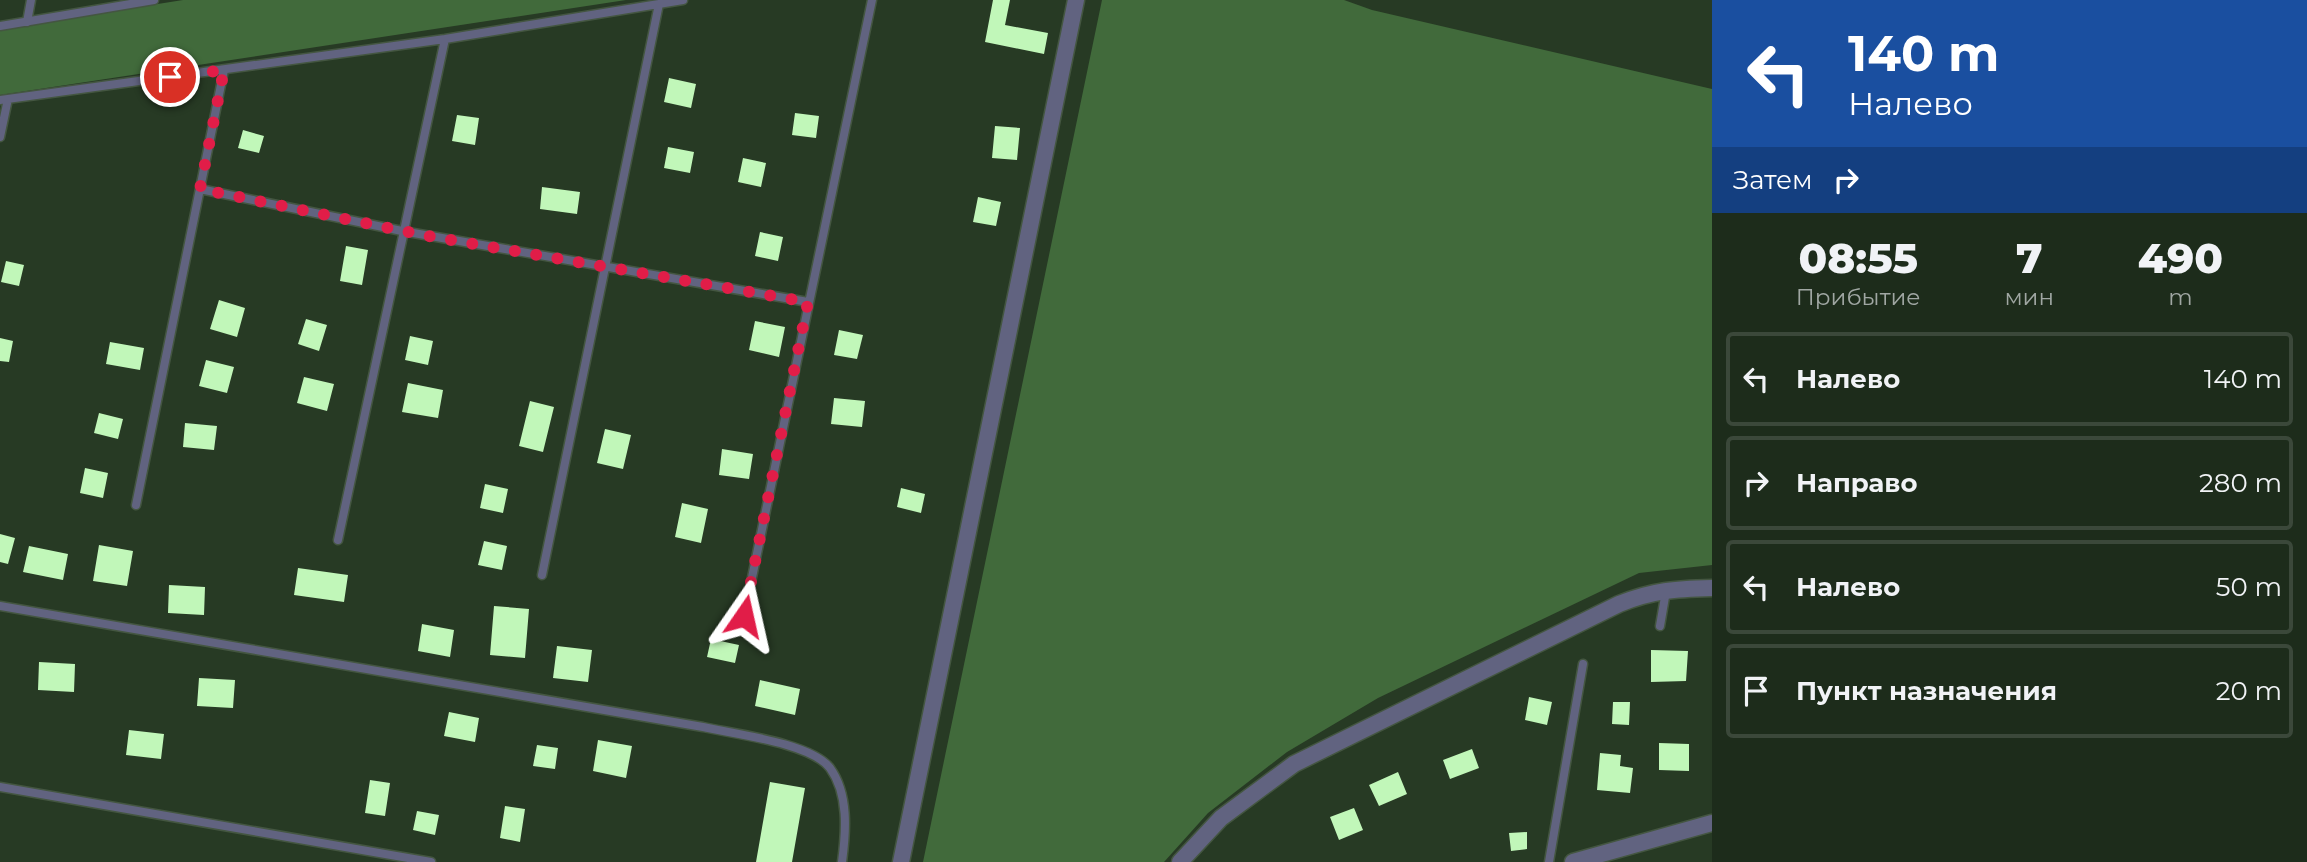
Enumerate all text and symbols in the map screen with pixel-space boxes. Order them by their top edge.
text: 140 m [1848,24,2000,83]
icon: left [1733,28,1824,119]
pin [140,47,200,107]
icon: arrive [151,58,189,96]
text: Налево [1848,84,1973,123]
icon: right [1827,161,1865,199]
text: Затем [1733,164,1813,196]
text: 08:55 [1798,232,1918,284]
text: 7 [2016,232,2042,284]
text: 490 [2138,232,2223,284]
text: Прибытие [1796,283,1921,311]
text: мин [2004,283,2054,311]
text: m [2168,283,2193,311]
icon: left [1737,360,1775,398]
text: Налево [1796,363,1900,395]
text: 140 m [2204,363,2282,395]
icon: right [1737,464,1775,502]
text: Направо [1796,467,1917,499]
text: 280 m [2199,467,2282,499]
icon: left [1737,568,1775,606]
text: Налево [1796,571,1900,603]
text: 50 m [2216,571,2282,603]
position arrow [707,579,781,653]
icon: arrive [1737,672,1775,710]
text: Пункт назначения [1796,675,2057,707]
text: 20 m [2216,675,2282,707]

